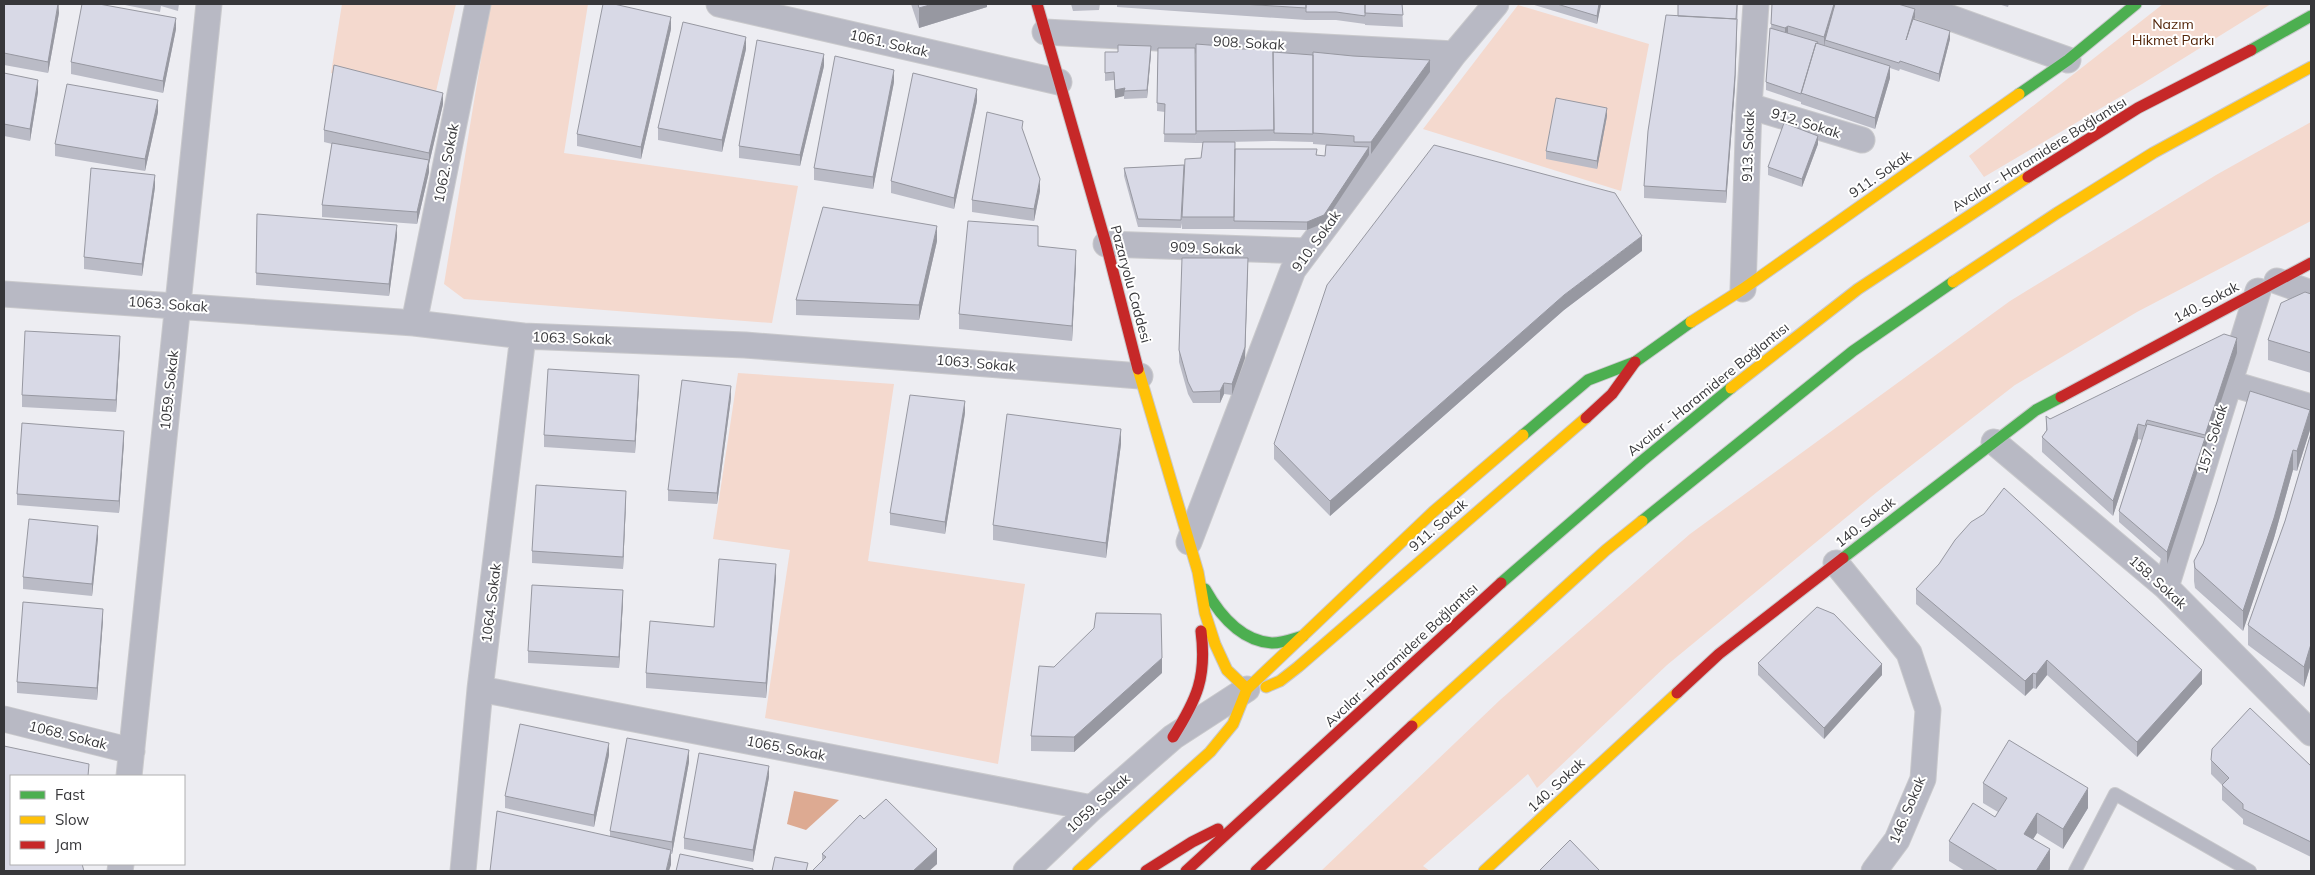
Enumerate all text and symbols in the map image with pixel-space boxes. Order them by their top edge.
park label: Nazım Hikmet Parkı [2132,15,2214,49]
street label: 1061. Sokak [848,25,931,61]
street label: 908. Sokak [1213,32,1286,54]
street label: Avcılar - Haramidere Bağlantısı [1948,93,2130,215]
street label: 912. Sokak [1769,104,1844,142]
street label: 913. Sokak [1738,109,1758,182]
street label: 1062. Sokak [430,121,463,204]
street label: 911. Sokak [1846,146,1915,202]
street label: 910. Sokak [1288,206,1345,275]
street label: Pazaryolu Caddesi [1107,223,1155,345]
street label: 909. Sokak [1170,238,1243,258]
street label: 140. Sokak [2170,277,2242,327]
street label: 1063. Sokak [128,292,209,316]
street label: Avcılar - Haramidere Bağlantısı [1624,318,1792,460]
street label: 1063. Sokak [532,328,613,348]
street label: 1059. Sokak [156,349,182,431]
street label: 1063. Sokak [935,351,1017,376]
street label: 157. Sokak [2193,401,2231,476]
street label: 140. Sokak [1831,492,1899,551]
street label: 911. Sokak [1405,494,1471,555]
street label: 158. Sokak [2125,551,2191,613]
street label: 1064. Sokak [477,561,505,644]
street label: Avcılar - Haramidere Bağlantısı [1321,579,1481,731]
street label: 1068. Sokak [27,717,110,754]
street label: 1065. Sokak [745,732,828,765]
street label: 140. Sokak [1524,753,1589,816]
street label: 1059. Sokak [1062,769,1134,836]
street label: 146. Sokak [1885,773,1930,846]
legend [10,775,185,865]
text: Fast [55,785,85,804]
text: Slow [55,810,89,829]
text: Jam [55,835,82,854]

